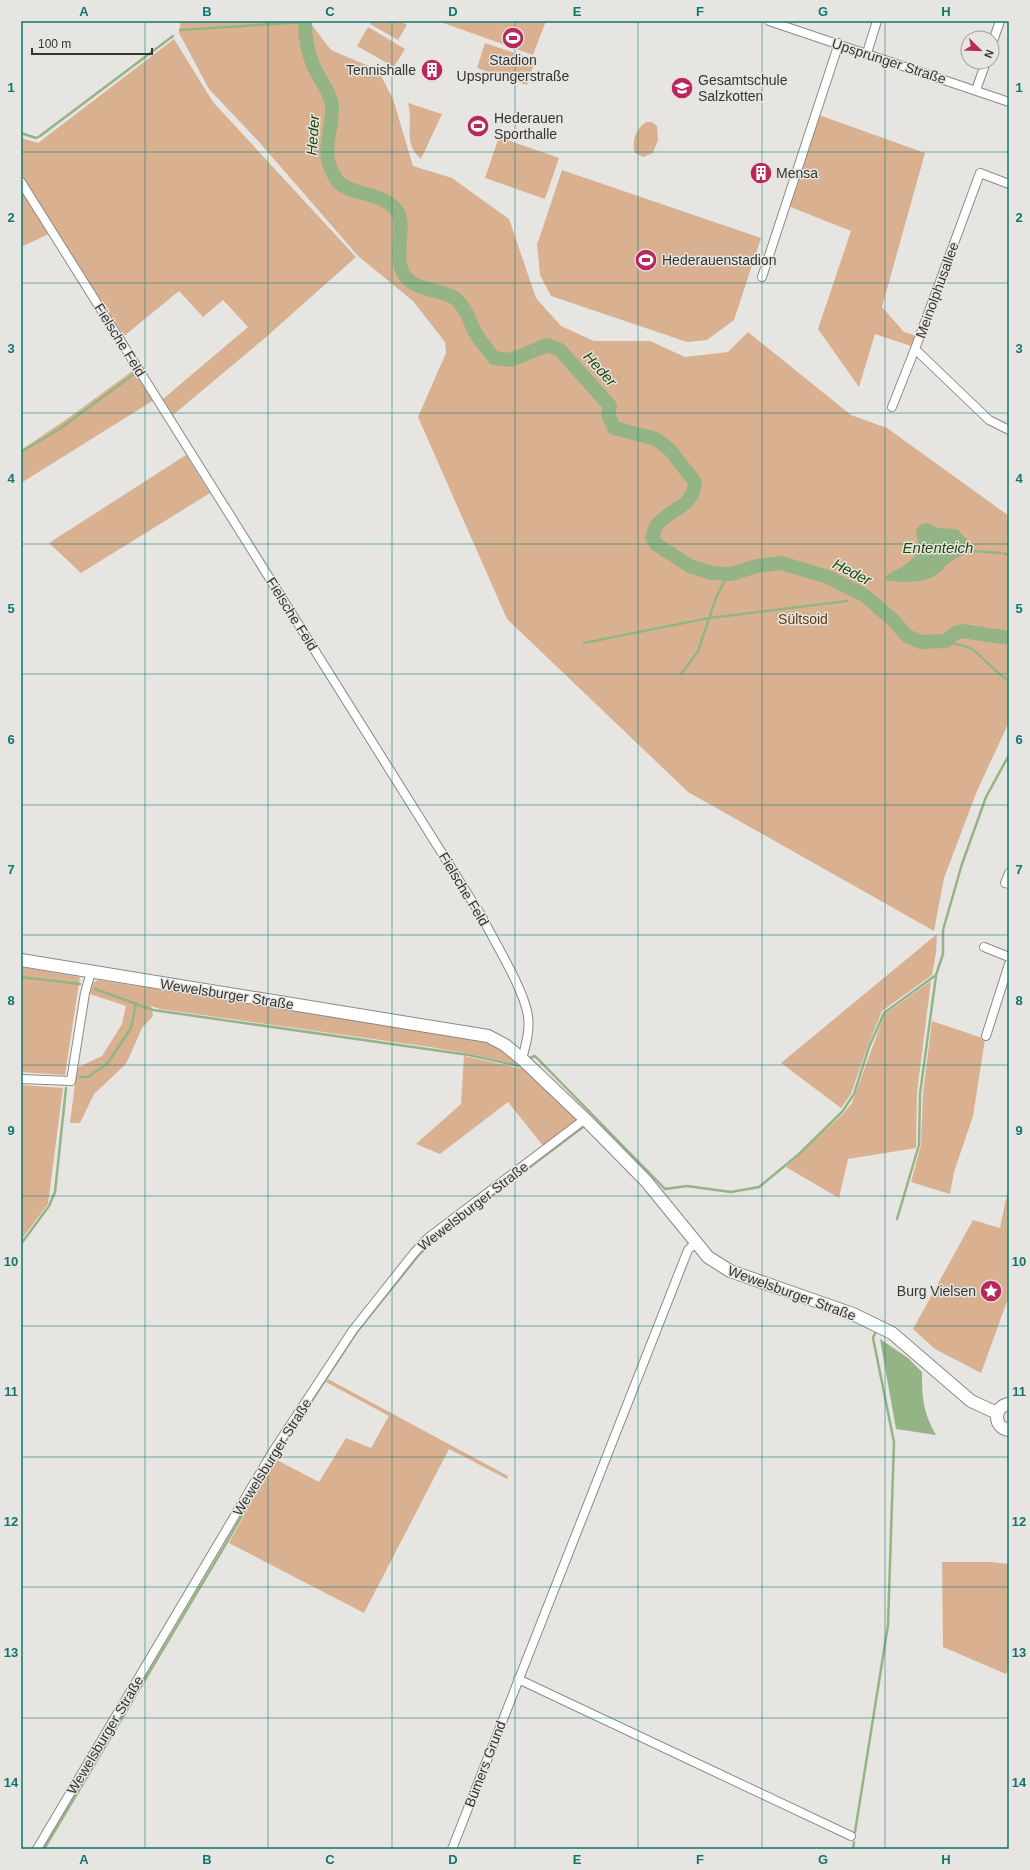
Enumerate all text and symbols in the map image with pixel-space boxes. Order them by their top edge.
text: A [79,4,89,19]
text: B [202,4,212,19]
text: C [325,4,335,19]
text: D [448,4,458,19]
text: E [573,4,582,19]
text: F [696,4,704,19]
text: G [818,4,828,19]
text: H [941,4,951,19]
sports icon: Stadion Upsprungerstraße [500,25,526,51]
scale bar [32,30,152,56]
north arrow [960,30,1000,70]
street label: Upsprunger Straße [830,35,948,87]
text: 100 m [38,37,71,51]
text: N [982,48,996,60]
place label: Stadion Upsprungerstraße [457,52,570,84]
building icon: Tennishalle [419,57,445,83]
place label: Tennishalle [346,62,416,78]
place label: Gesamtschule Salzkotten [698,72,788,104]
school or university icon: Gesamtschule Salzkotten [669,75,695,101]
text: 1 [7,80,15,95]
text: 1 [1015,80,1023,95]
place label: Hederauen Sporthalle [494,110,563,142]
water label: Heder [303,113,322,156]
sports icon: Hederauen Sporthalle [465,113,491,139]
building icon: Mensa [748,160,774,186]
place label: Mensa [776,165,818,181]
text: 2 [7,210,15,225]
text: 2 [1015,210,1023,225]
street label: Meinolphusallee [912,240,962,340]
sports icon: Hederauenstadion [633,247,659,273]
place label: Hederauenstadion [662,252,776,268]
street label: Fielsche Feld [91,300,149,380]
text: 3 [7,341,15,356]
text: 3 [1015,341,1023,356]
water label: Heder [580,348,621,390]
text: 4 [7,471,15,486]
text: 4 [1015,471,1023,486]
water label: Ententeich [903,539,973,556]
water label: Heder [830,555,875,589]
street label: Fielsche Feld [263,574,321,654]
text: 5 [7,601,15,616]
text: 5 [1015,601,1023,616]
park label: Sültsoid [778,611,828,627]
text: 6 [7,732,15,747]
text: 6 [1015,732,1023,747]
street label: Fielsche Feld [436,849,492,929]
text: 7 [7,862,15,877]
text: 7 [1015,862,1023,877]
street label: Wewelsburger Straße [159,976,295,1013]
text: 8 [7,993,15,1008]
text: 8 [1015,993,1023,1008]
text: 9 [7,1123,15,1138]
text: 9 [1015,1123,1023,1138]
street label: Wewelsburger Straße [415,1158,531,1254]
text: 10 [4,1254,18,1269]
text: 10 [1012,1254,1026,1269]
street label: Wewelsburger Straße [726,1262,858,1324]
place icon: Burg Vielsen [978,1278,1004,1304]
place label: Burg Vielsen [897,1283,976,1299]
text: 11 [4,1384,18,1399]
text: 11 [1012,1384,1026,1399]
street label: Wewelsburger Straße [229,1395,315,1519]
text: 12 [4,1514,18,1529]
text: 12 [1012,1514,1026,1529]
text: 13 [4,1645,18,1660]
text: 13 [1012,1645,1026,1660]
street label: Wewelsburger Straße [63,1673,147,1797]
street label: Bümers Grund [461,1719,509,1809]
text: 14 [4,1775,19,1790]
text: 14 [1012,1775,1027,1790]
text: A [79,1852,89,1867]
text: B [202,1852,212,1867]
text: C [325,1852,335,1867]
text: D [448,1852,458,1867]
text: E [573,1852,582,1867]
text: F [696,1852,704,1867]
text: G [818,1852,828,1867]
text: H [941,1852,951,1867]

